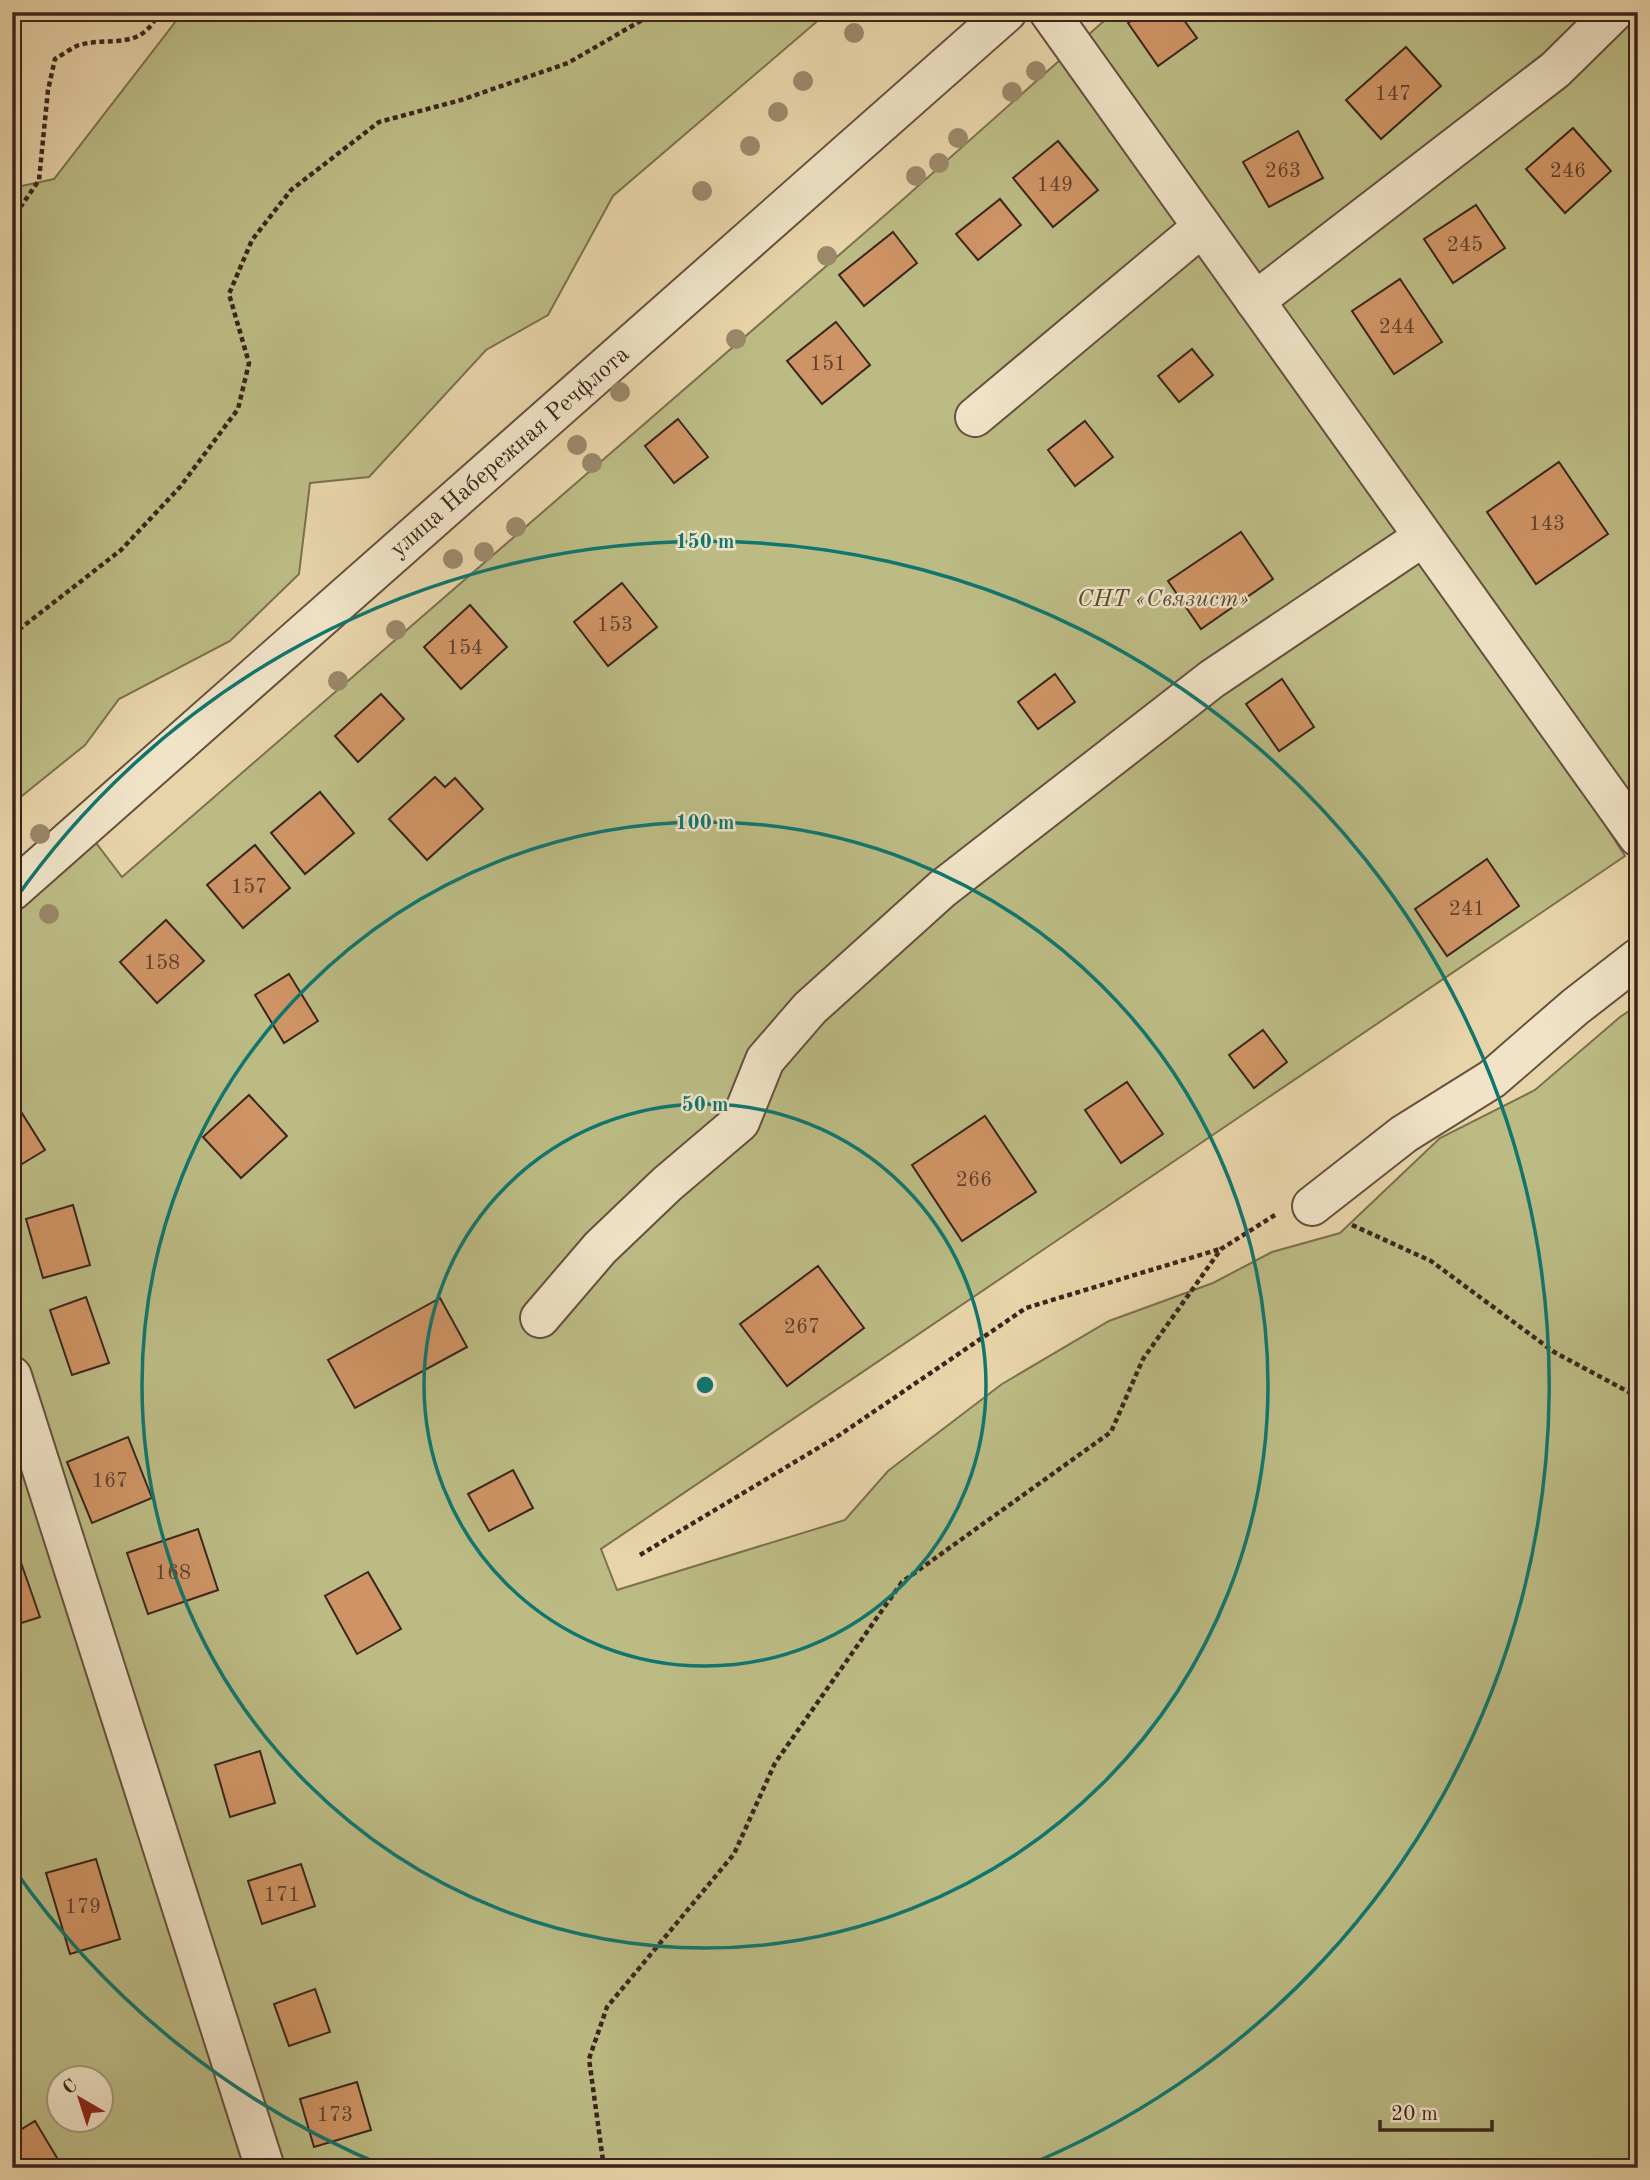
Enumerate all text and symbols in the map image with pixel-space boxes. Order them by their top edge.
house number: 147 [1375,84,1411,105]
house number: 263 [1265,161,1301,182]
house number: 246 [1550,161,1586,182]
house number: 149 [1037,175,1073,196]
house number: 245 [1447,235,1483,256]
house number: 244 [1379,317,1415,338]
street label: улица Набережная Речфлота [386,342,634,563]
house number: 151 [810,354,846,375]
house number: 143 [1529,514,1565,535]
text: 150 m [675,532,735,553]
park label: СНТ «Связист» [1077,588,1249,612]
house number: 153 [597,615,633,636]
house number: 154 [447,638,483,659]
text: 100 m [675,813,735,834]
house number: 157 [231,877,267,898]
house number: 241 [1449,899,1485,920]
house number: 158 [144,953,180,974]
text: 50 m [681,1095,729,1116]
house number: 266 [956,1170,992,1191]
house number: 267 [784,1317,820,1338]
centre of rings [693,1373,717,1397]
house number: 167 [92,1471,128,1492]
house number: 168 [155,1563,191,1584]
house number: 171 [264,1885,300,1906]
house number: 179 [65,1897,101,1918]
north arrow [46,2064,116,2134]
text: С [60,2076,82,2099]
scale bar [1380,2089,1492,2133]
text: 20 m [1391,2104,1438,2125]
house number: 173 [317,2105,353,2126]

